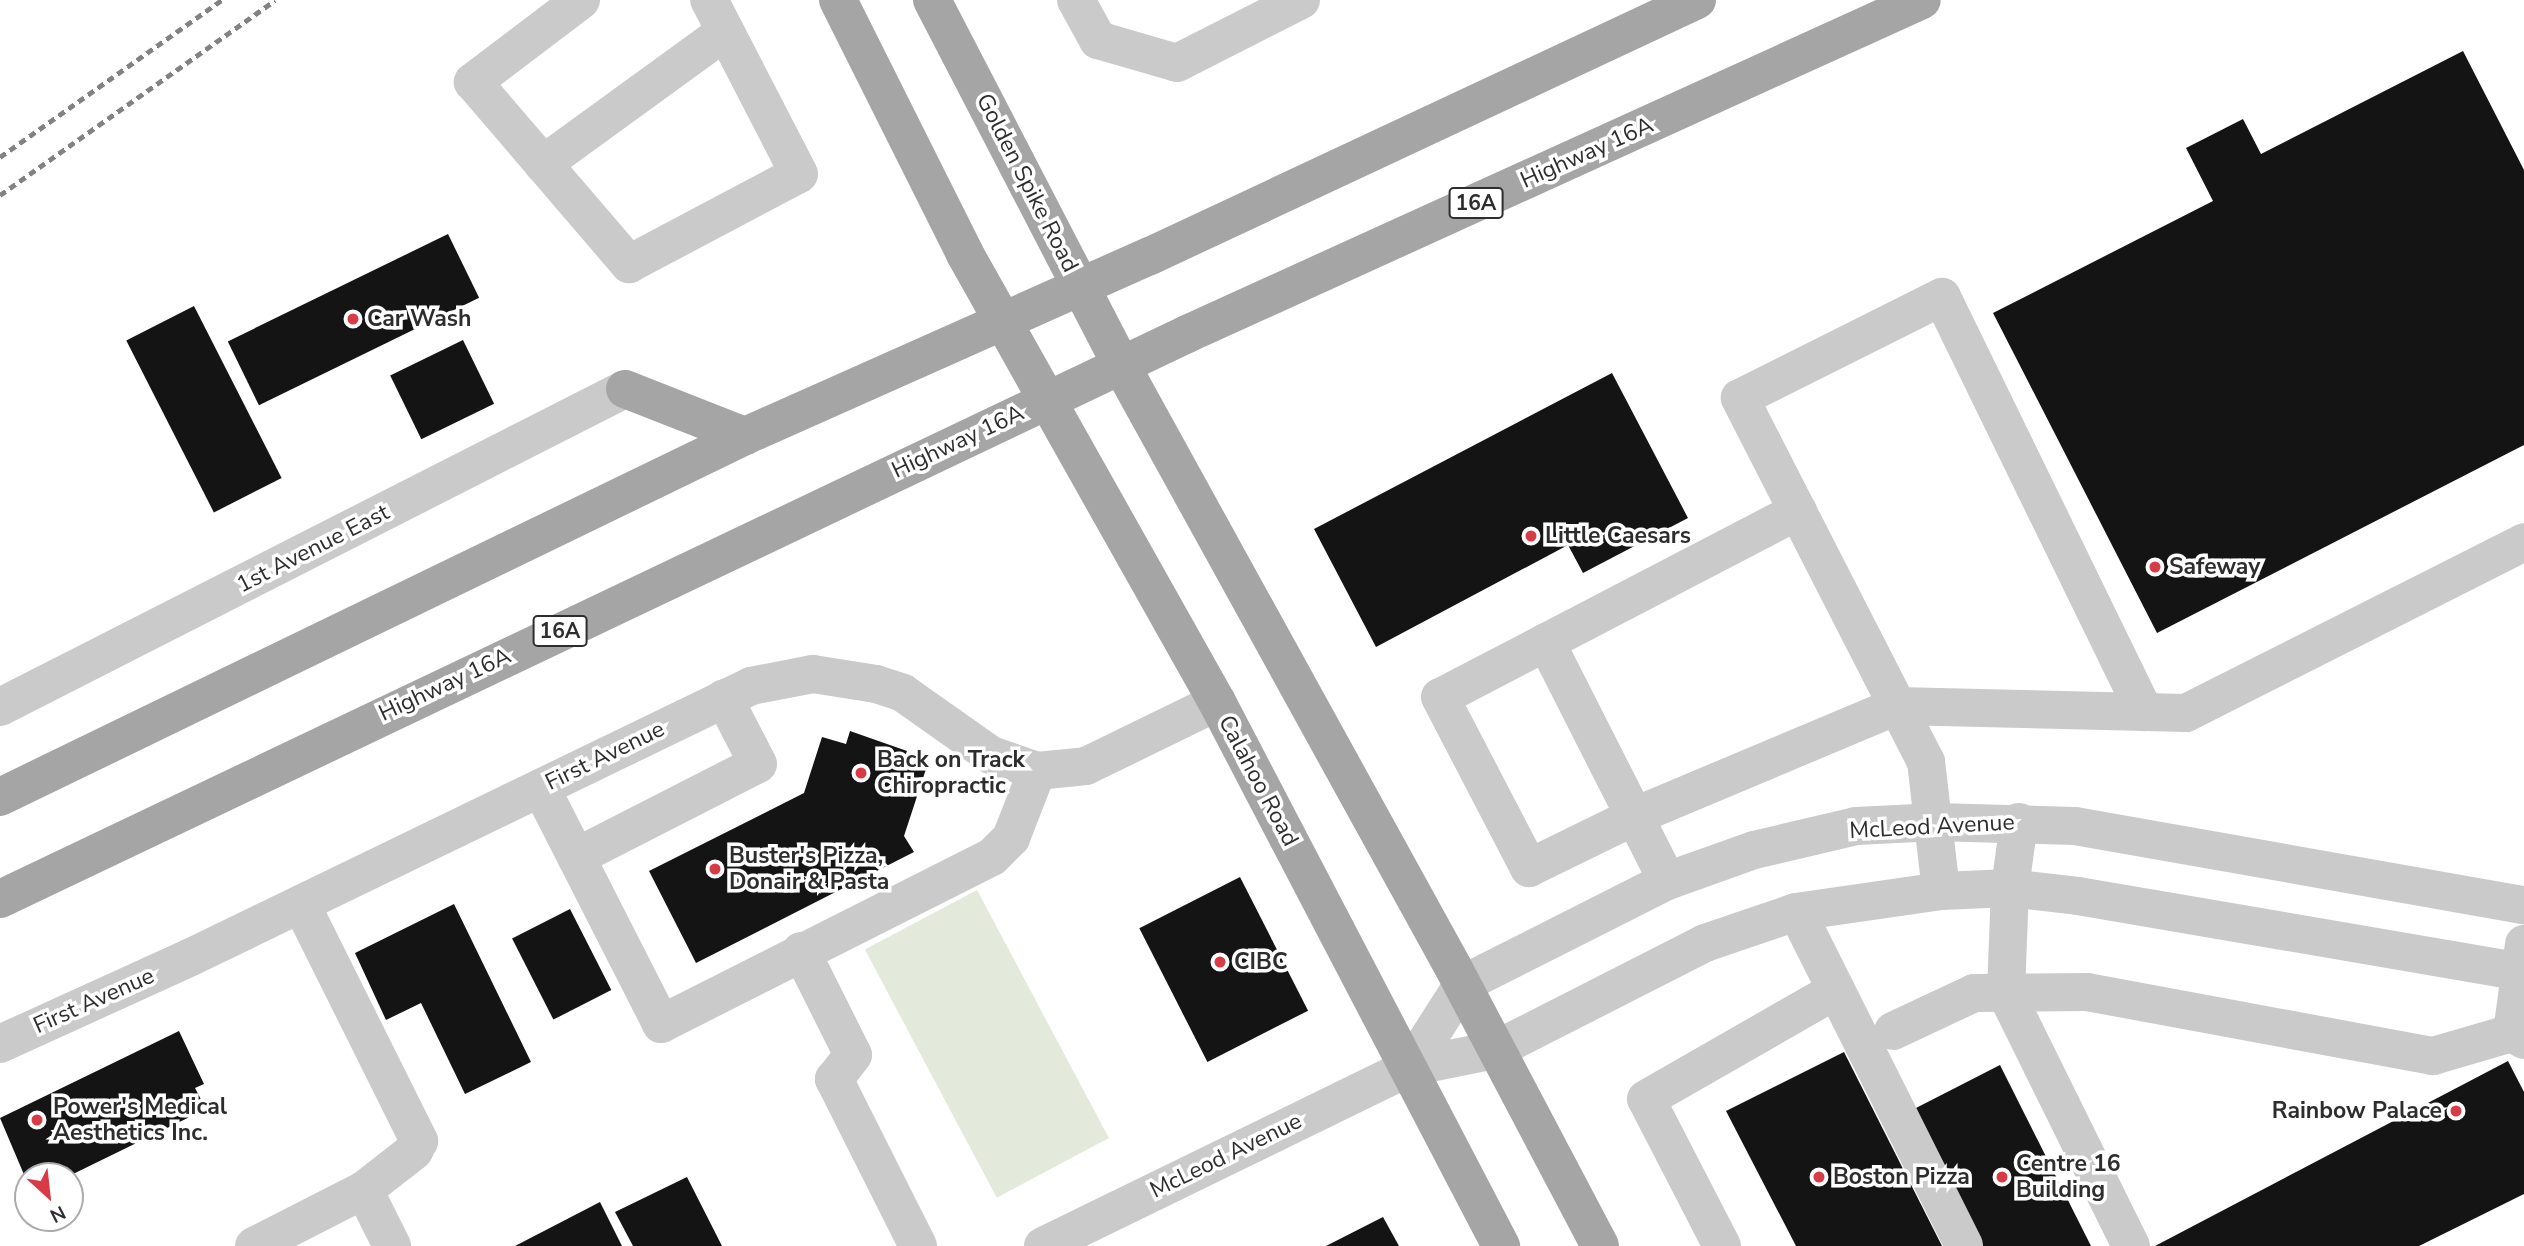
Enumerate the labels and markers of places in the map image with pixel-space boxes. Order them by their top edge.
place label: Car Wash [367,305,471,333]
marker: Car Wash [345,311,361,327]
place label: Little Caesars [1545,522,1691,550]
marker: Little Caesars [1523,528,1539,544]
place label: Safeway [2169,553,2260,581]
marker: Safeway [2147,559,2163,575]
place label: Back on Track Chiropractic [877,746,1025,800]
marker: Back on Track Chiropractic [851,763,871,783]
place label: Buster's Pizza, Donair & Pasta [729,842,889,896]
marker: Buster's Pizza, Donair & Pasta [707,861,723,877]
place label: CIBC [1234,948,1288,976]
marker: CIBC [1212,954,1228,970]
place label: Power's Medical Aesthetics Inc. [53,1093,227,1147]
place label: Rainbow Palace [2272,1097,2442,1125]
marker: Rainbow Palace [2448,1103,2464,1119]
marker: Power's Medical Aesthetics Inc. [27,1110,47,1130]
place label: Centre 16 Building [2016,1150,2121,1204]
place label: Boston Pizza [1833,1163,1970,1191]
marker: Boston Pizza [1811,1169,1827,1185]
marker: Centre 16 Building [1994,1169,2010,1185]

